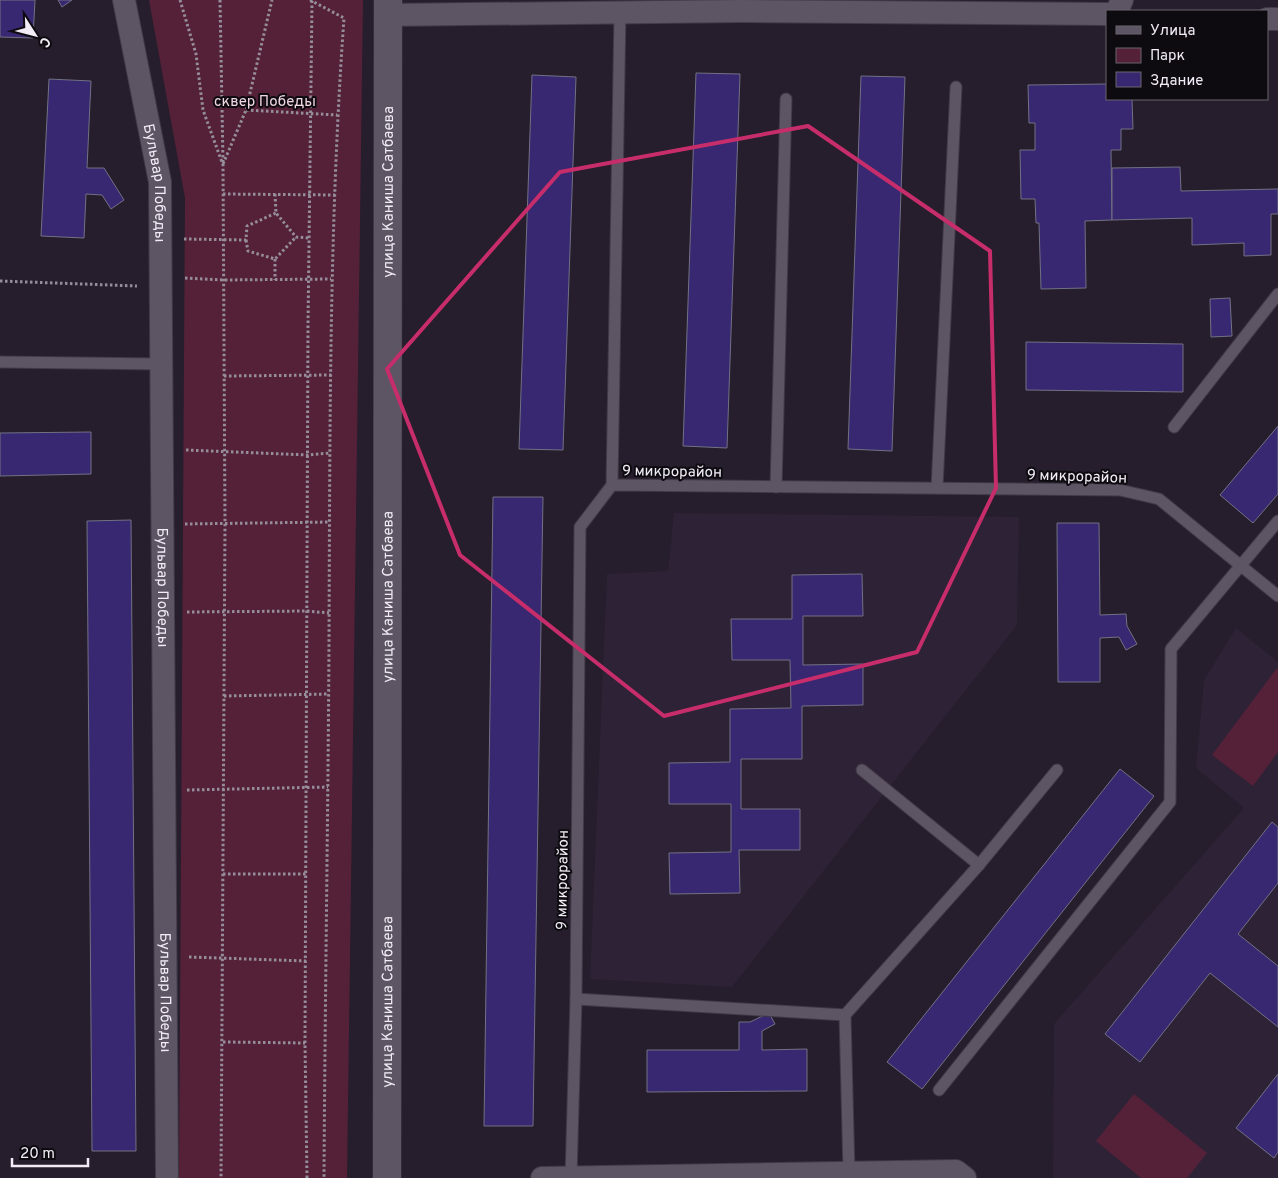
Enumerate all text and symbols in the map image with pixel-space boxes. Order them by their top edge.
north arrow [10,10,60,60]
legend [1106,10,1268,100]
text: Улица [1150,22,1195,41]
text: С [35,33,54,50]
text: Парк [1150,47,1185,66]
text: Здание [1150,72,1203,91]
park label: сквер Победы [214,93,316,112]
street label: улица Каниша Сатбаева [380,106,399,278]
street label: Бульвар Победы [138,122,168,242]
street label: 9 микрорайон [622,462,722,483]
street label: 9 микрорайон [1027,466,1127,489]
street label: улица Каниша Сатбаева [379,511,399,683]
street label: Бульвар Победы [151,527,171,647]
street label: 9 микрорайон [553,830,574,930]
street label: улица Каниша Сатбаева [379,916,398,1088]
street label: Бульвар Победы [154,932,174,1052]
scale bar [12,1136,89,1168]
text: 20 m [20,1145,55,1164]

